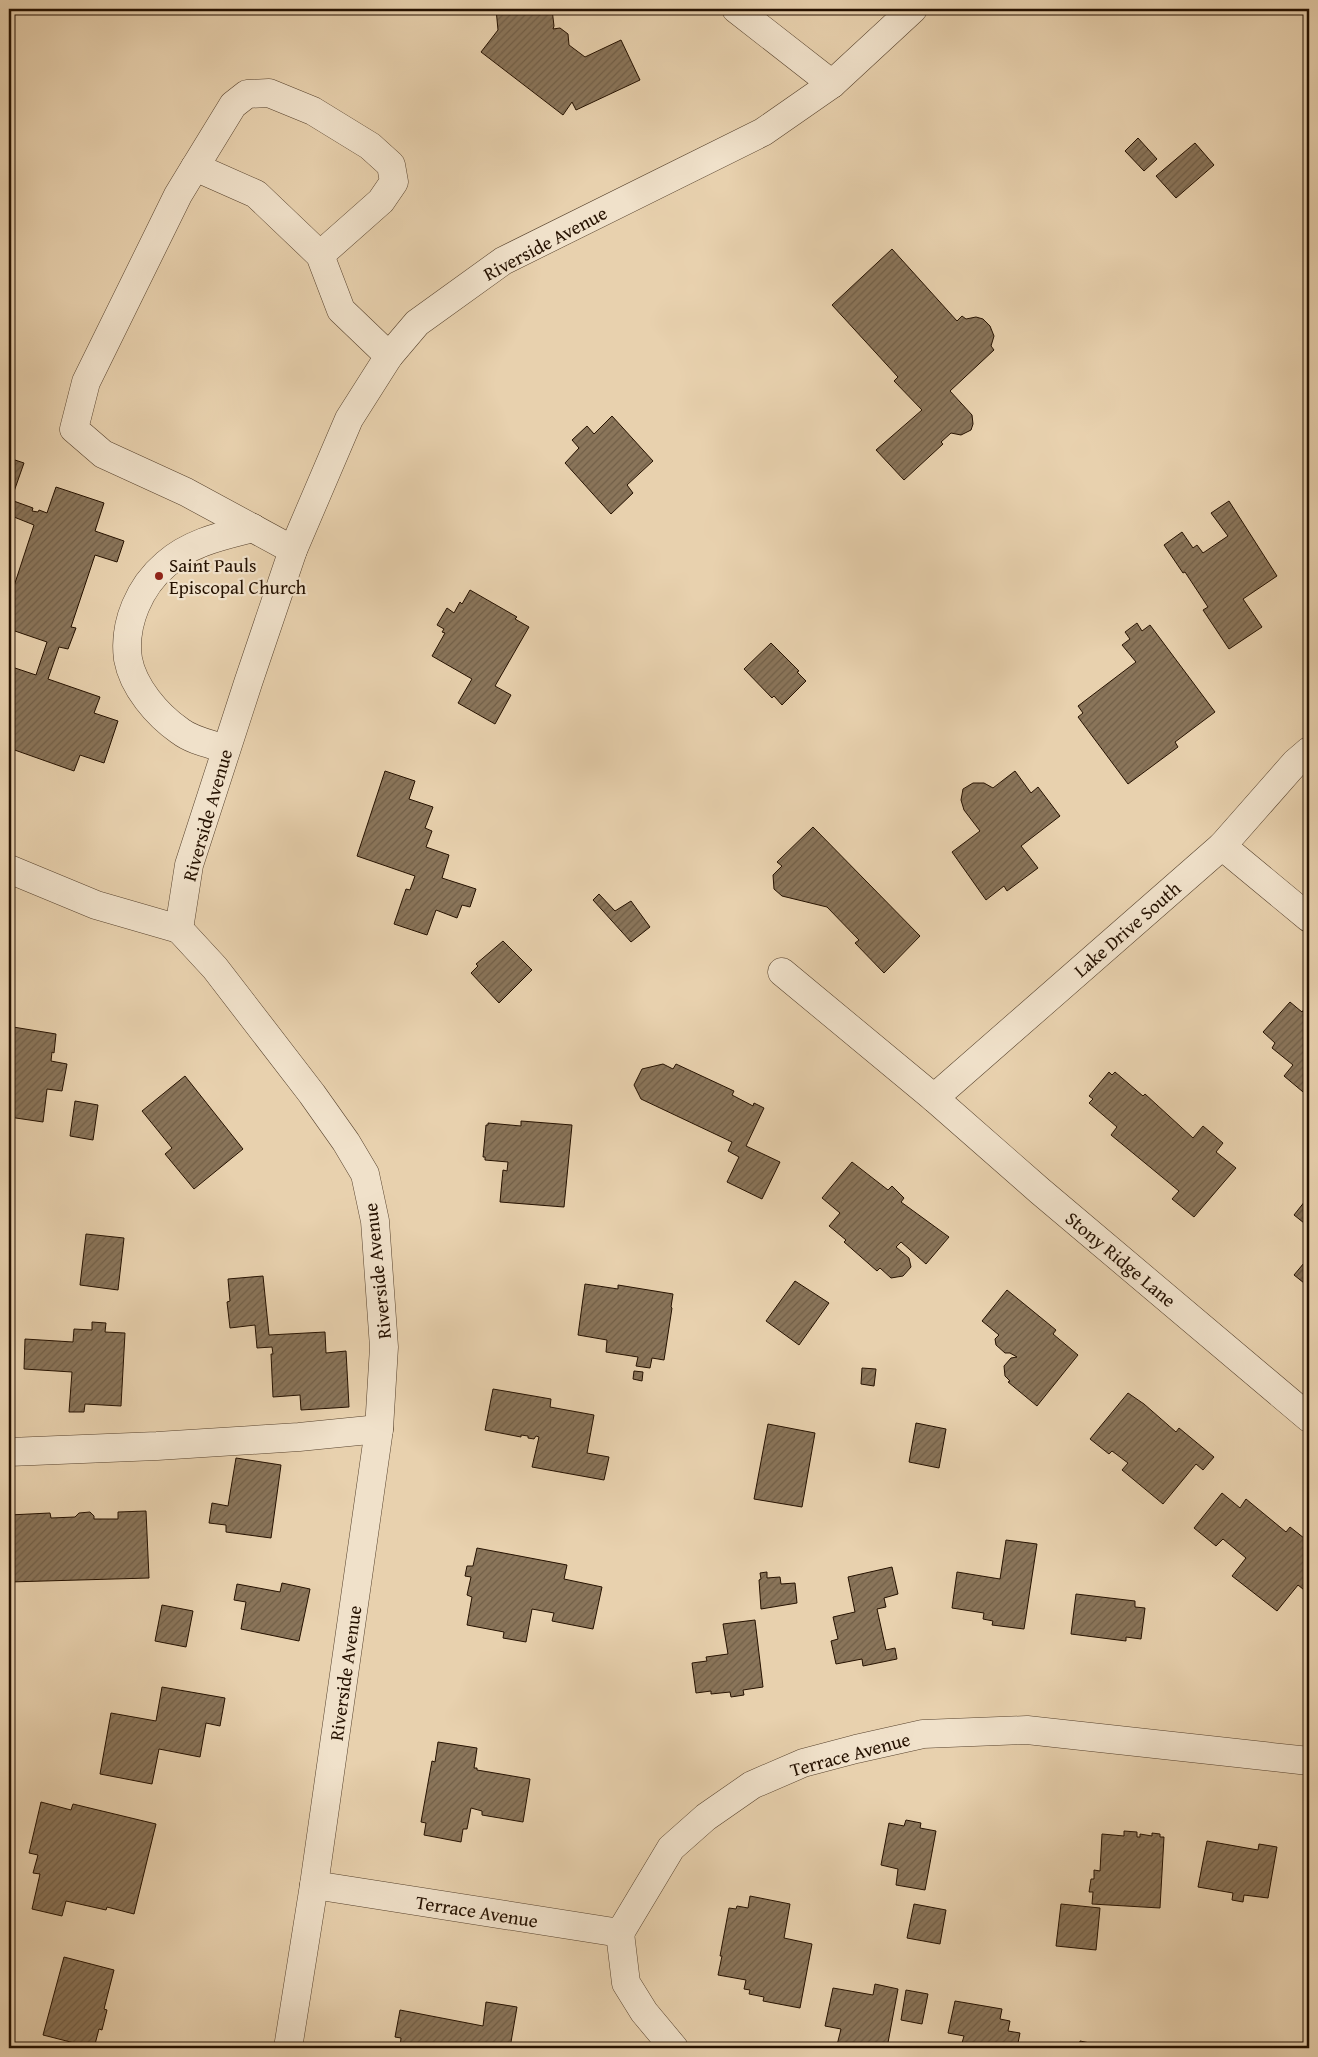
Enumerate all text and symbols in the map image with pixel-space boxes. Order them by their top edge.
street label: Riverside Avenue [478,199,612,287]
place label: Saint Pauls Episcopal Church [169,551,307,601]
marker: Saint Pauls Episcopal Church [153,570,165,582]
street label: Riverside Avenue [175,745,239,884]
street label: Lake Drive South [1067,874,1187,984]
street label: Riverside Avenue [356,1202,398,1340]
street label: Stony Ridge Lane [1060,1204,1182,1314]
street label: Riverside Avenue [322,1603,368,1743]
street label: Terrace Avenue [787,1725,913,1783]
street label: Terrace Avenue [414,1888,540,1934]

